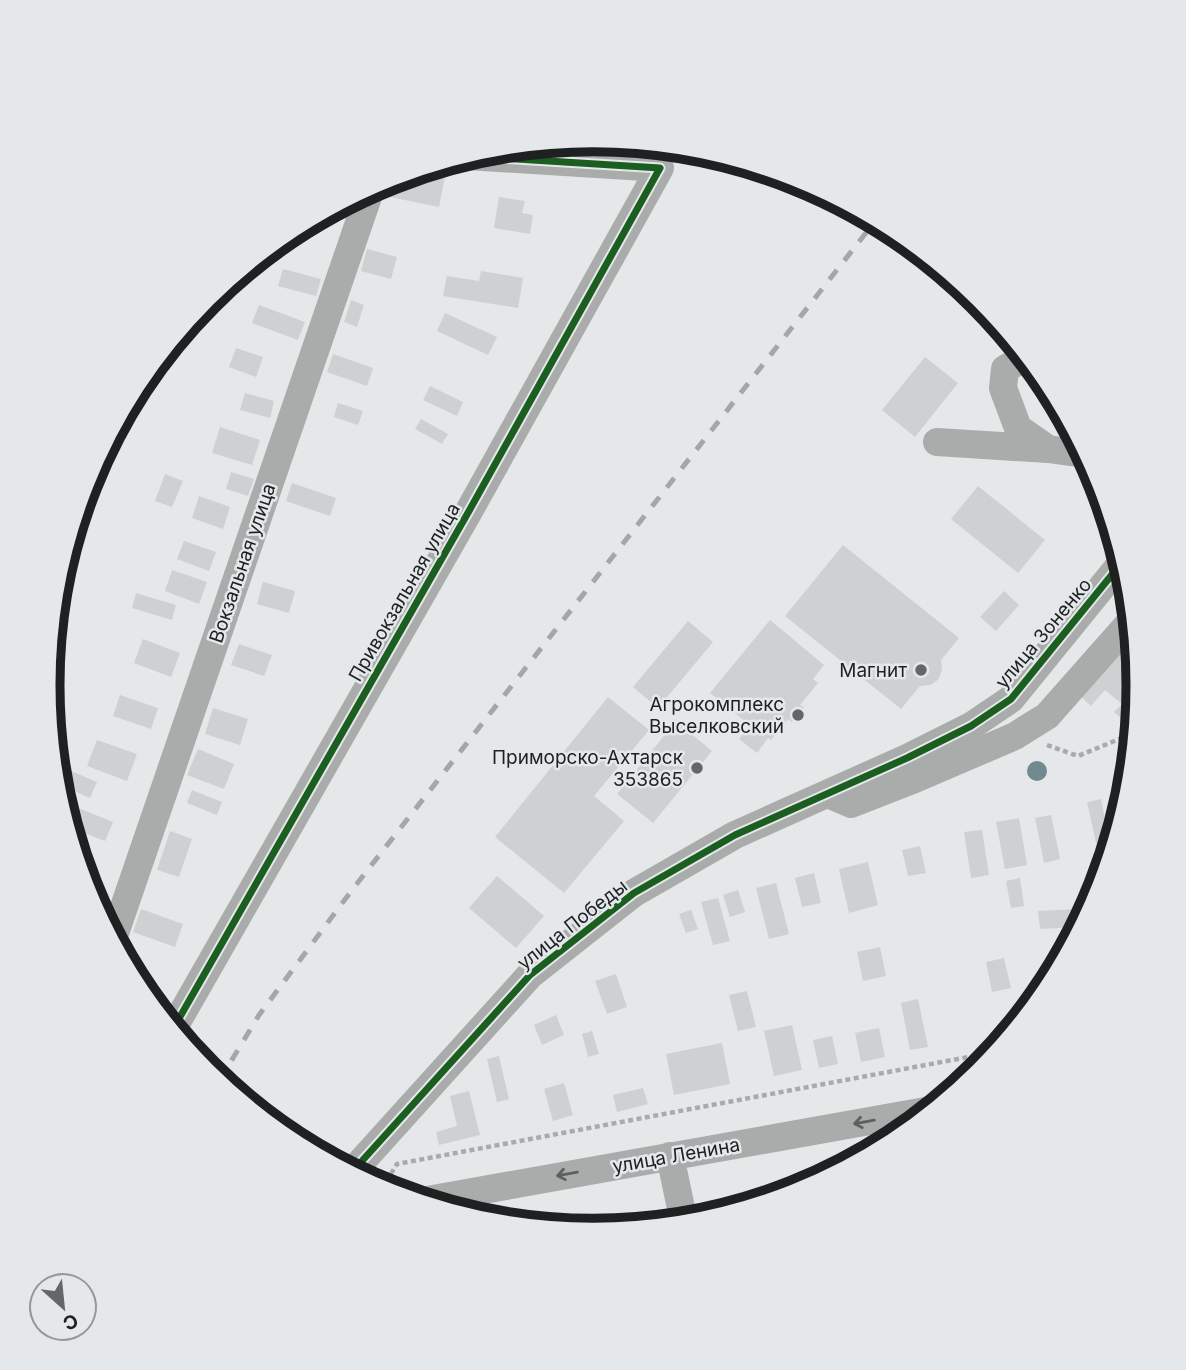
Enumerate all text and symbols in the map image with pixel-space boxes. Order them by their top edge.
street label: Вокзальная улица [204,480,281,646]
street label: Привокзальная улица [344,499,465,686]
street label: улица Зоненко [990,573,1096,693]
place label: Магнит [839,659,907,682]
marker: Магнит [913,662,929,678]
place label: Агрокомплекс Выселковский [649,693,784,738]
marker: Агрокомплекс Выселковский [790,707,806,723]
place label: Приморско-Ахтарск 353865 [492,746,684,791]
marker: Приморско-Ахтарск 353865 [689,760,705,776]
street label: улица Победы [513,874,632,974]
one-way arrow [853,1116,876,1129]
street label: улица Ленина [611,1133,742,1178]
one-way arrow [556,1168,579,1182]
north arrow [28,1272,98,1342]
text: С [59,1308,82,1335]

